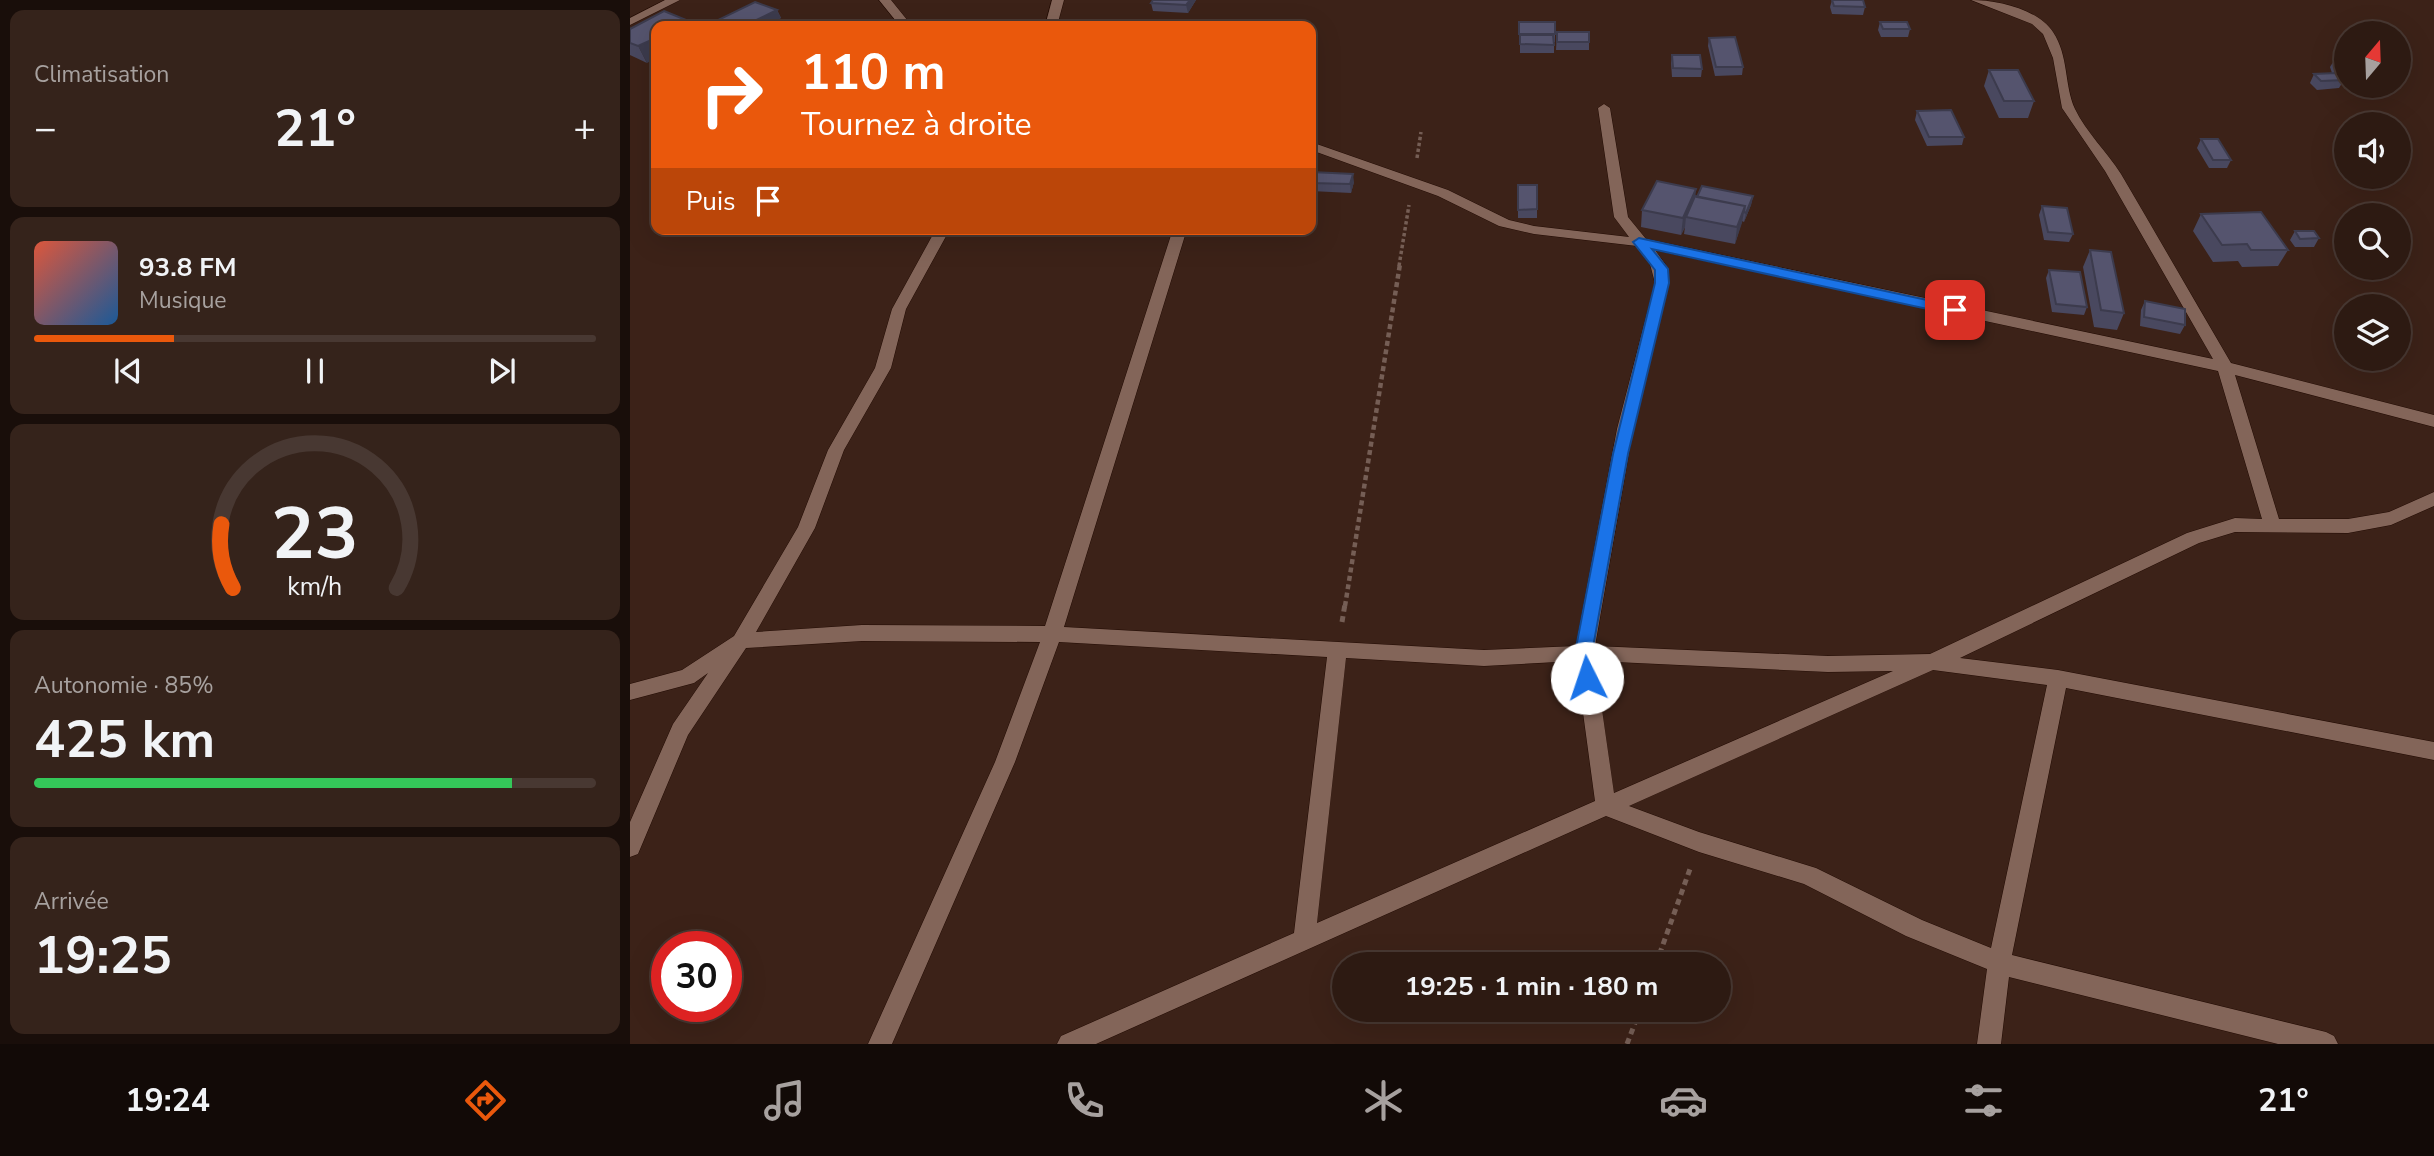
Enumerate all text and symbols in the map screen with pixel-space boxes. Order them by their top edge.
north arrow [2334,21,2412,98]
map controls [2334,21,2411,371]
text: 110 m [801,39,945,106]
icon: right [686,49,777,140]
text: Climatisation [34,59,169,90]
text: 21° [274,93,356,164]
text: − [34,103,57,154]
text: + [573,103,596,154]
text: Tournez à droite [801,103,1032,146]
button: sound [2334,112,2411,189]
icon: arrive [749,182,787,220]
text: Puis [686,184,735,219]
button: search [2334,203,2411,280]
text: 93.8 FM [139,250,236,285]
pin [1925,280,1985,340]
text: Musique [139,285,227,316]
icon: arrive [1936,291,1974,329]
button: layers [2334,294,2411,371]
icon: previous [109,352,147,390]
icon: pause [296,352,334,390]
icon: next [483,352,521,390]
text: 23 [271,484,359,584]
text: km/h [287,570,343,604]
position arrow [1550,641,1624,715]
text: Autonomie · 85% [34,670,214,701]
text: 425 km [34,704,215,775]
text: Arrivée [34,886,109,917]
text: 19:25 [34,920,172,991]
speed limit sign: 30 [651,931,742,1022]
text: 19:25 · 1 min · 180 m [1405,969,1658,1004]
icon: directions [461,1076,510,1125]
icon: music [760,1076,809,1125]
icon: phone [1060,1076,1109,1125]
icon: climate [1359,1076,1408,1125]
icon: car [1659,1076,1708,1125]
icon: filters [1959,1076,2008,1125]
text: 19:24 [125,1079,210,1122]
text: 21° [2258,1079,2309,1122]

